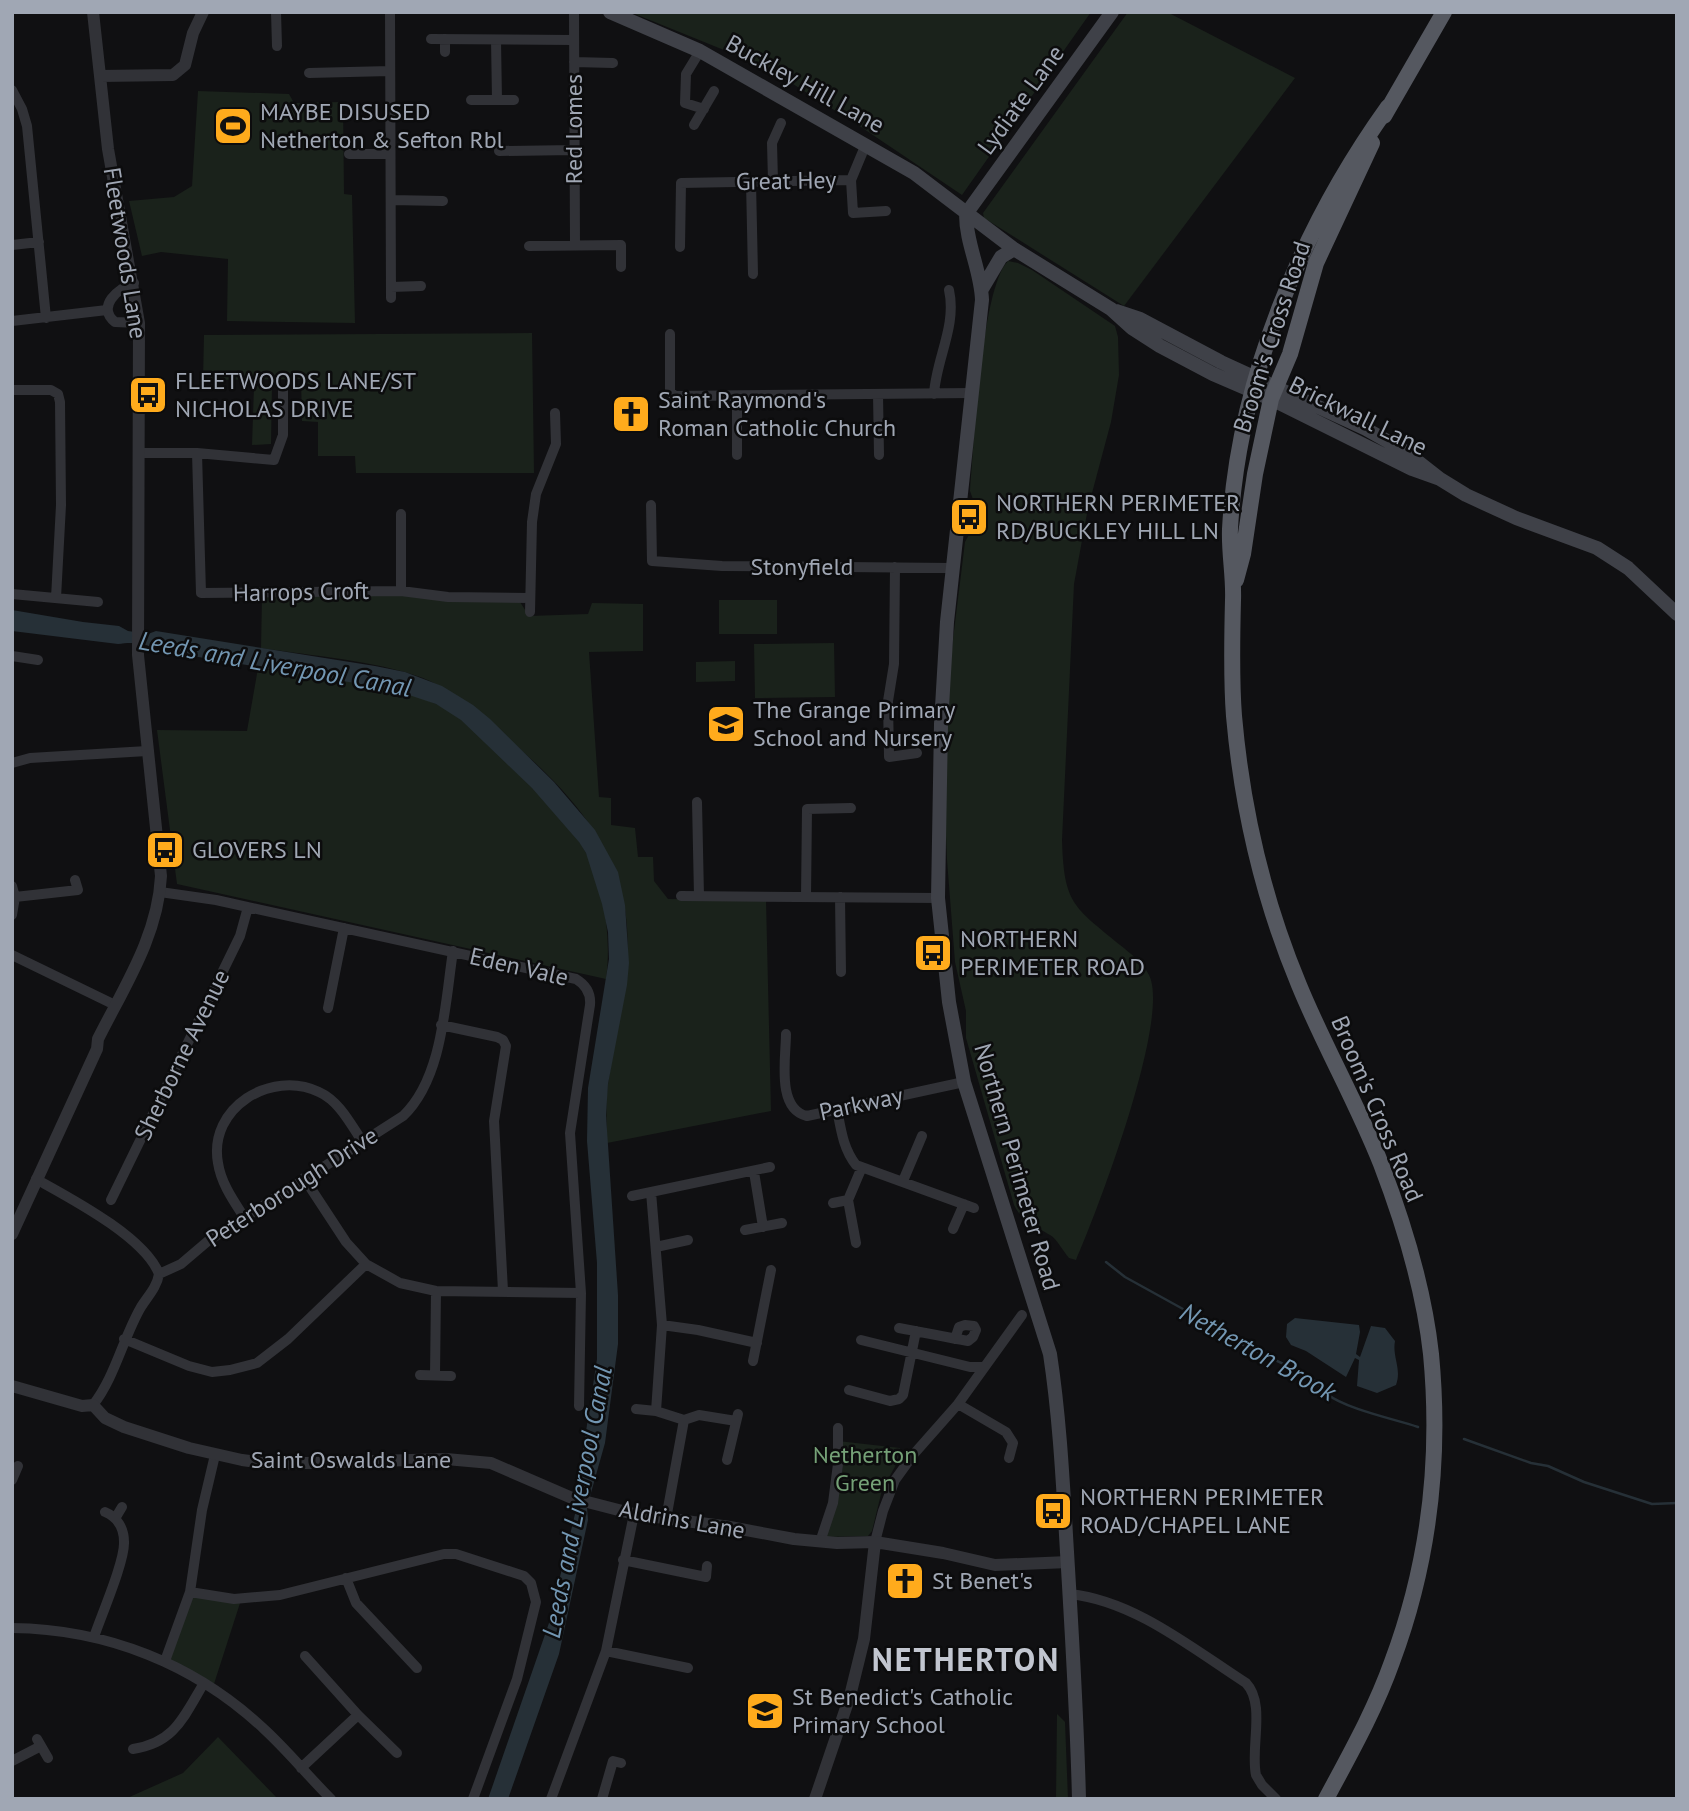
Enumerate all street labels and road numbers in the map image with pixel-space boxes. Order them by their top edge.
street label: Buckley Hill Lane [720,27,890,140]
street label: Lydiate Lane [970,39,1071,161]
street label: Red Lomes [558,74,589,184]
street label: Great Hey [735,164,836,197]
street label: Fleetwoods Lane [97,165,154,341]
street label: Broom's Cross Road [1226,237,1317,436]
street label: Brickwall Lane [1284,369,1432,462]
street label: Stonyfield [751,551,853,582]
street label: Harrops Croft [233,575,369,608]
street label: Eden Vale [467,940,571,993]
street label: Sherborne Avenue [127,964,236,1145]
street label: Broom's Cross Road [1324,1011,1431,1207]
street label: Northern Perimeter Road [967,1040,1068,1294]
street label: Parkway [816,1080,906,1127]
street label: Peterborough Drive [200,1119,384,1254]
street label: Saint Oswalds Lane [251,1444,451,1475]
street label: Aldrins Lane [617,1493,747,1546]

